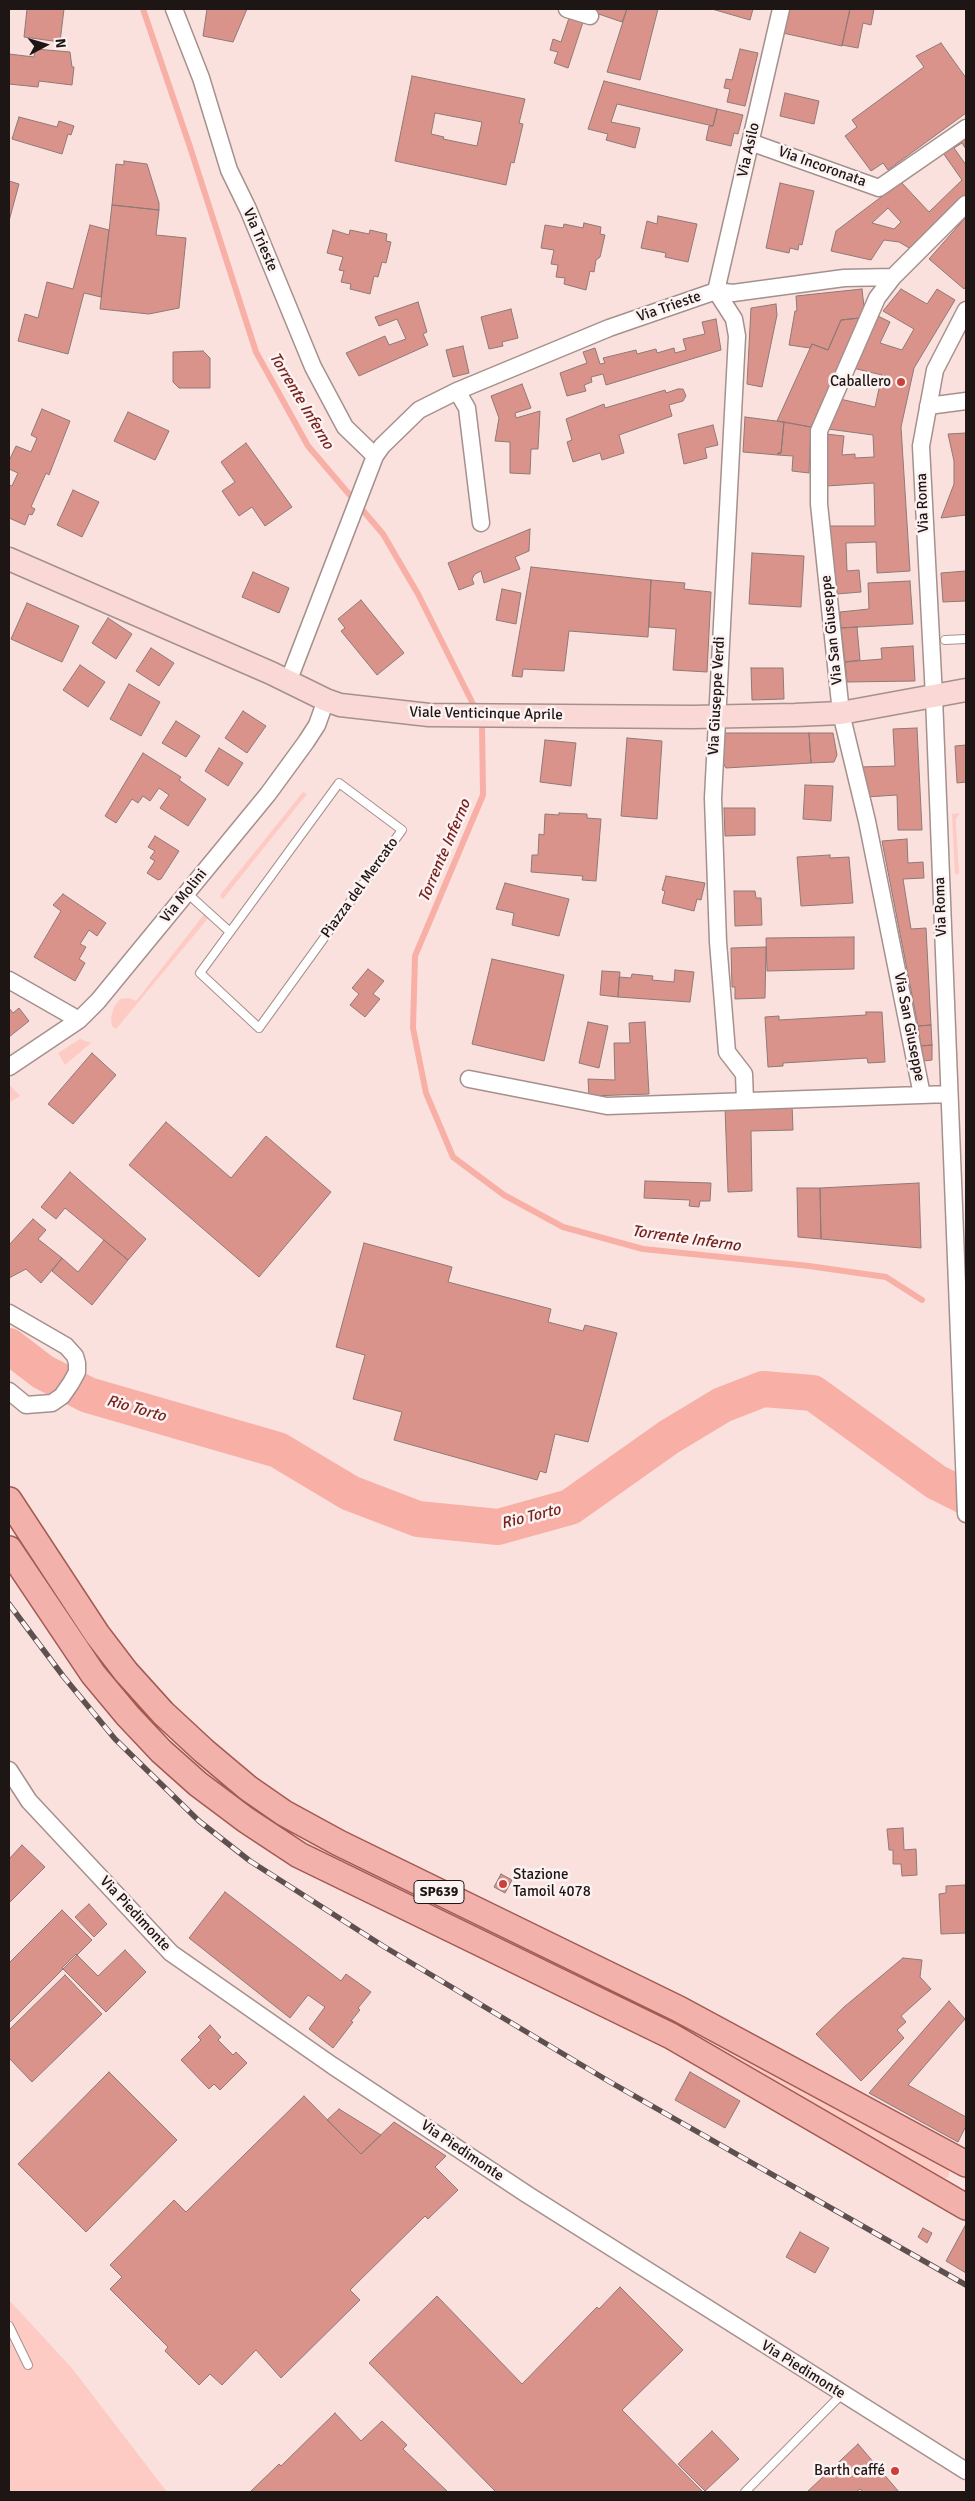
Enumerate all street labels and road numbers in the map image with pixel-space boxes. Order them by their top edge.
street label: Via Asilo [734,121,764,179]
street label: Via Incoronata [775,143,869,191]
street label: Via Trieste [239,206,281,274]
street label: Via Trieste [635,288,703,326]
street label: Via Roma [913,473,933,533]
street label: Via San Giuseppe [817,574,847,686]
street label: Via Giuseppe Verdi [705,636,729,756]
street label: Viale Venticinque Aprile [409,704,563,724]
street label: Piazza del Mercato [317,834,403,942]
street label: Via Molini [157,865,211,927]
street label: Via Roma [931,877,951,937]
street label: Via San Giuseppe [890,971,928,1083]
street label: Via Piedimonte [96,1873,174,1955]
road number: SP639 [414,1880,464,1904]
street label: Via Piedimonte [417,2117,507,2185]
street label: Via Piedimonte [757,2337,849,2403]

